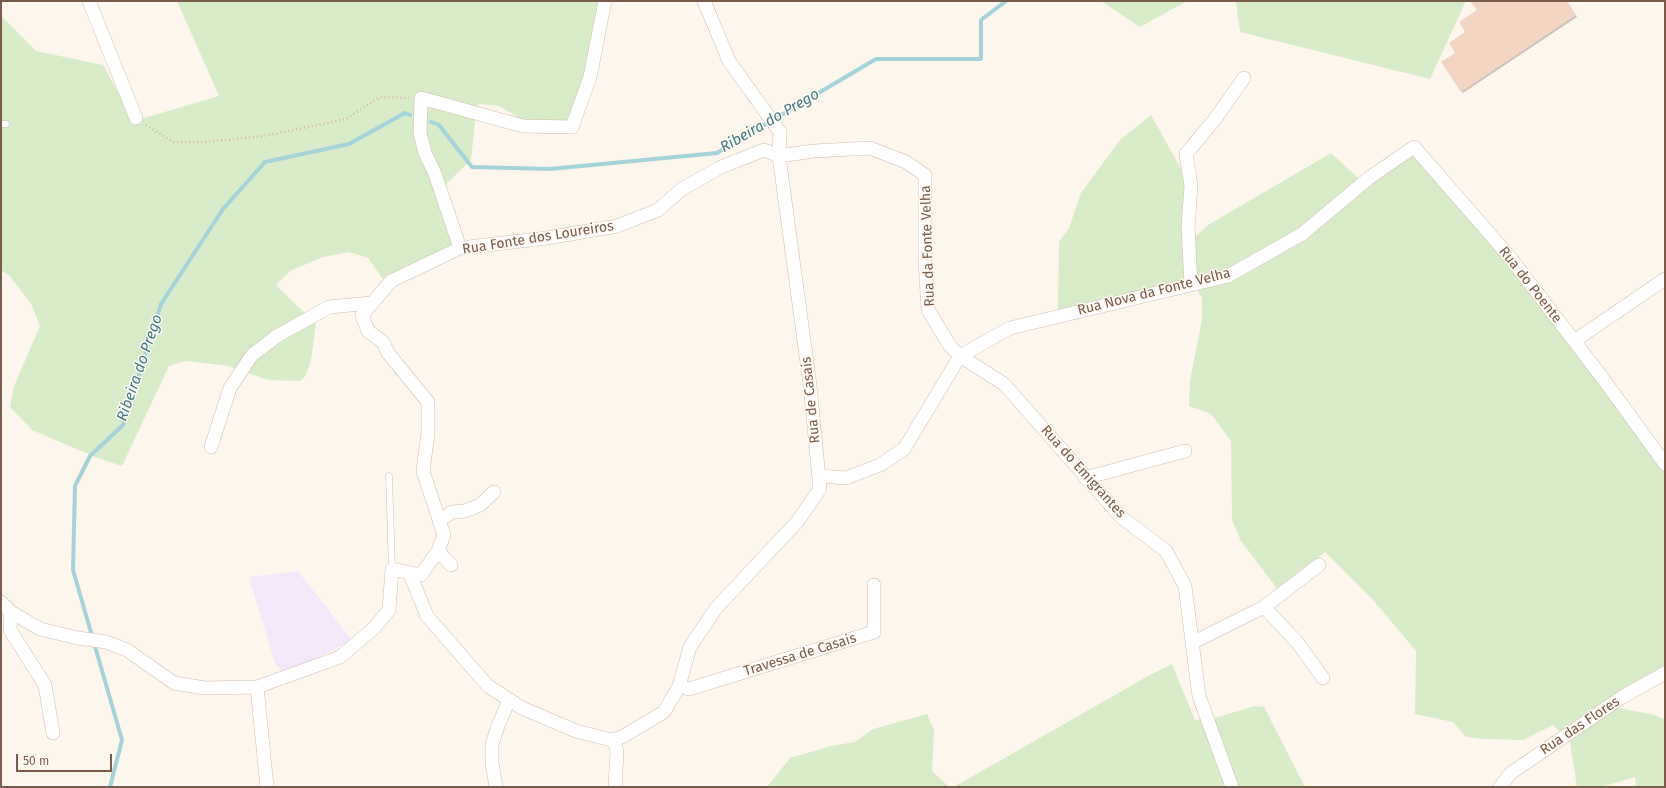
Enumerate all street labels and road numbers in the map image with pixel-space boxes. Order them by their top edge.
street label: Rua da Fonte Velha [917,185,939,307]
street label: Rua Fonte dos Loureiros [461,218,615,258]
street label: Rua do Poente [1495,243,1565,327]
street label: Rua Nova da Fonte Velha [1076,265,1232,319]
street label: Rua de Casais [798,356,824,444]
street label: Rua do Emigrantes [1037,422,1129,522]
street label: Travessa de Casais [742,630,858,680]
street label: Rua das Flores [1537,693,1623,759]

